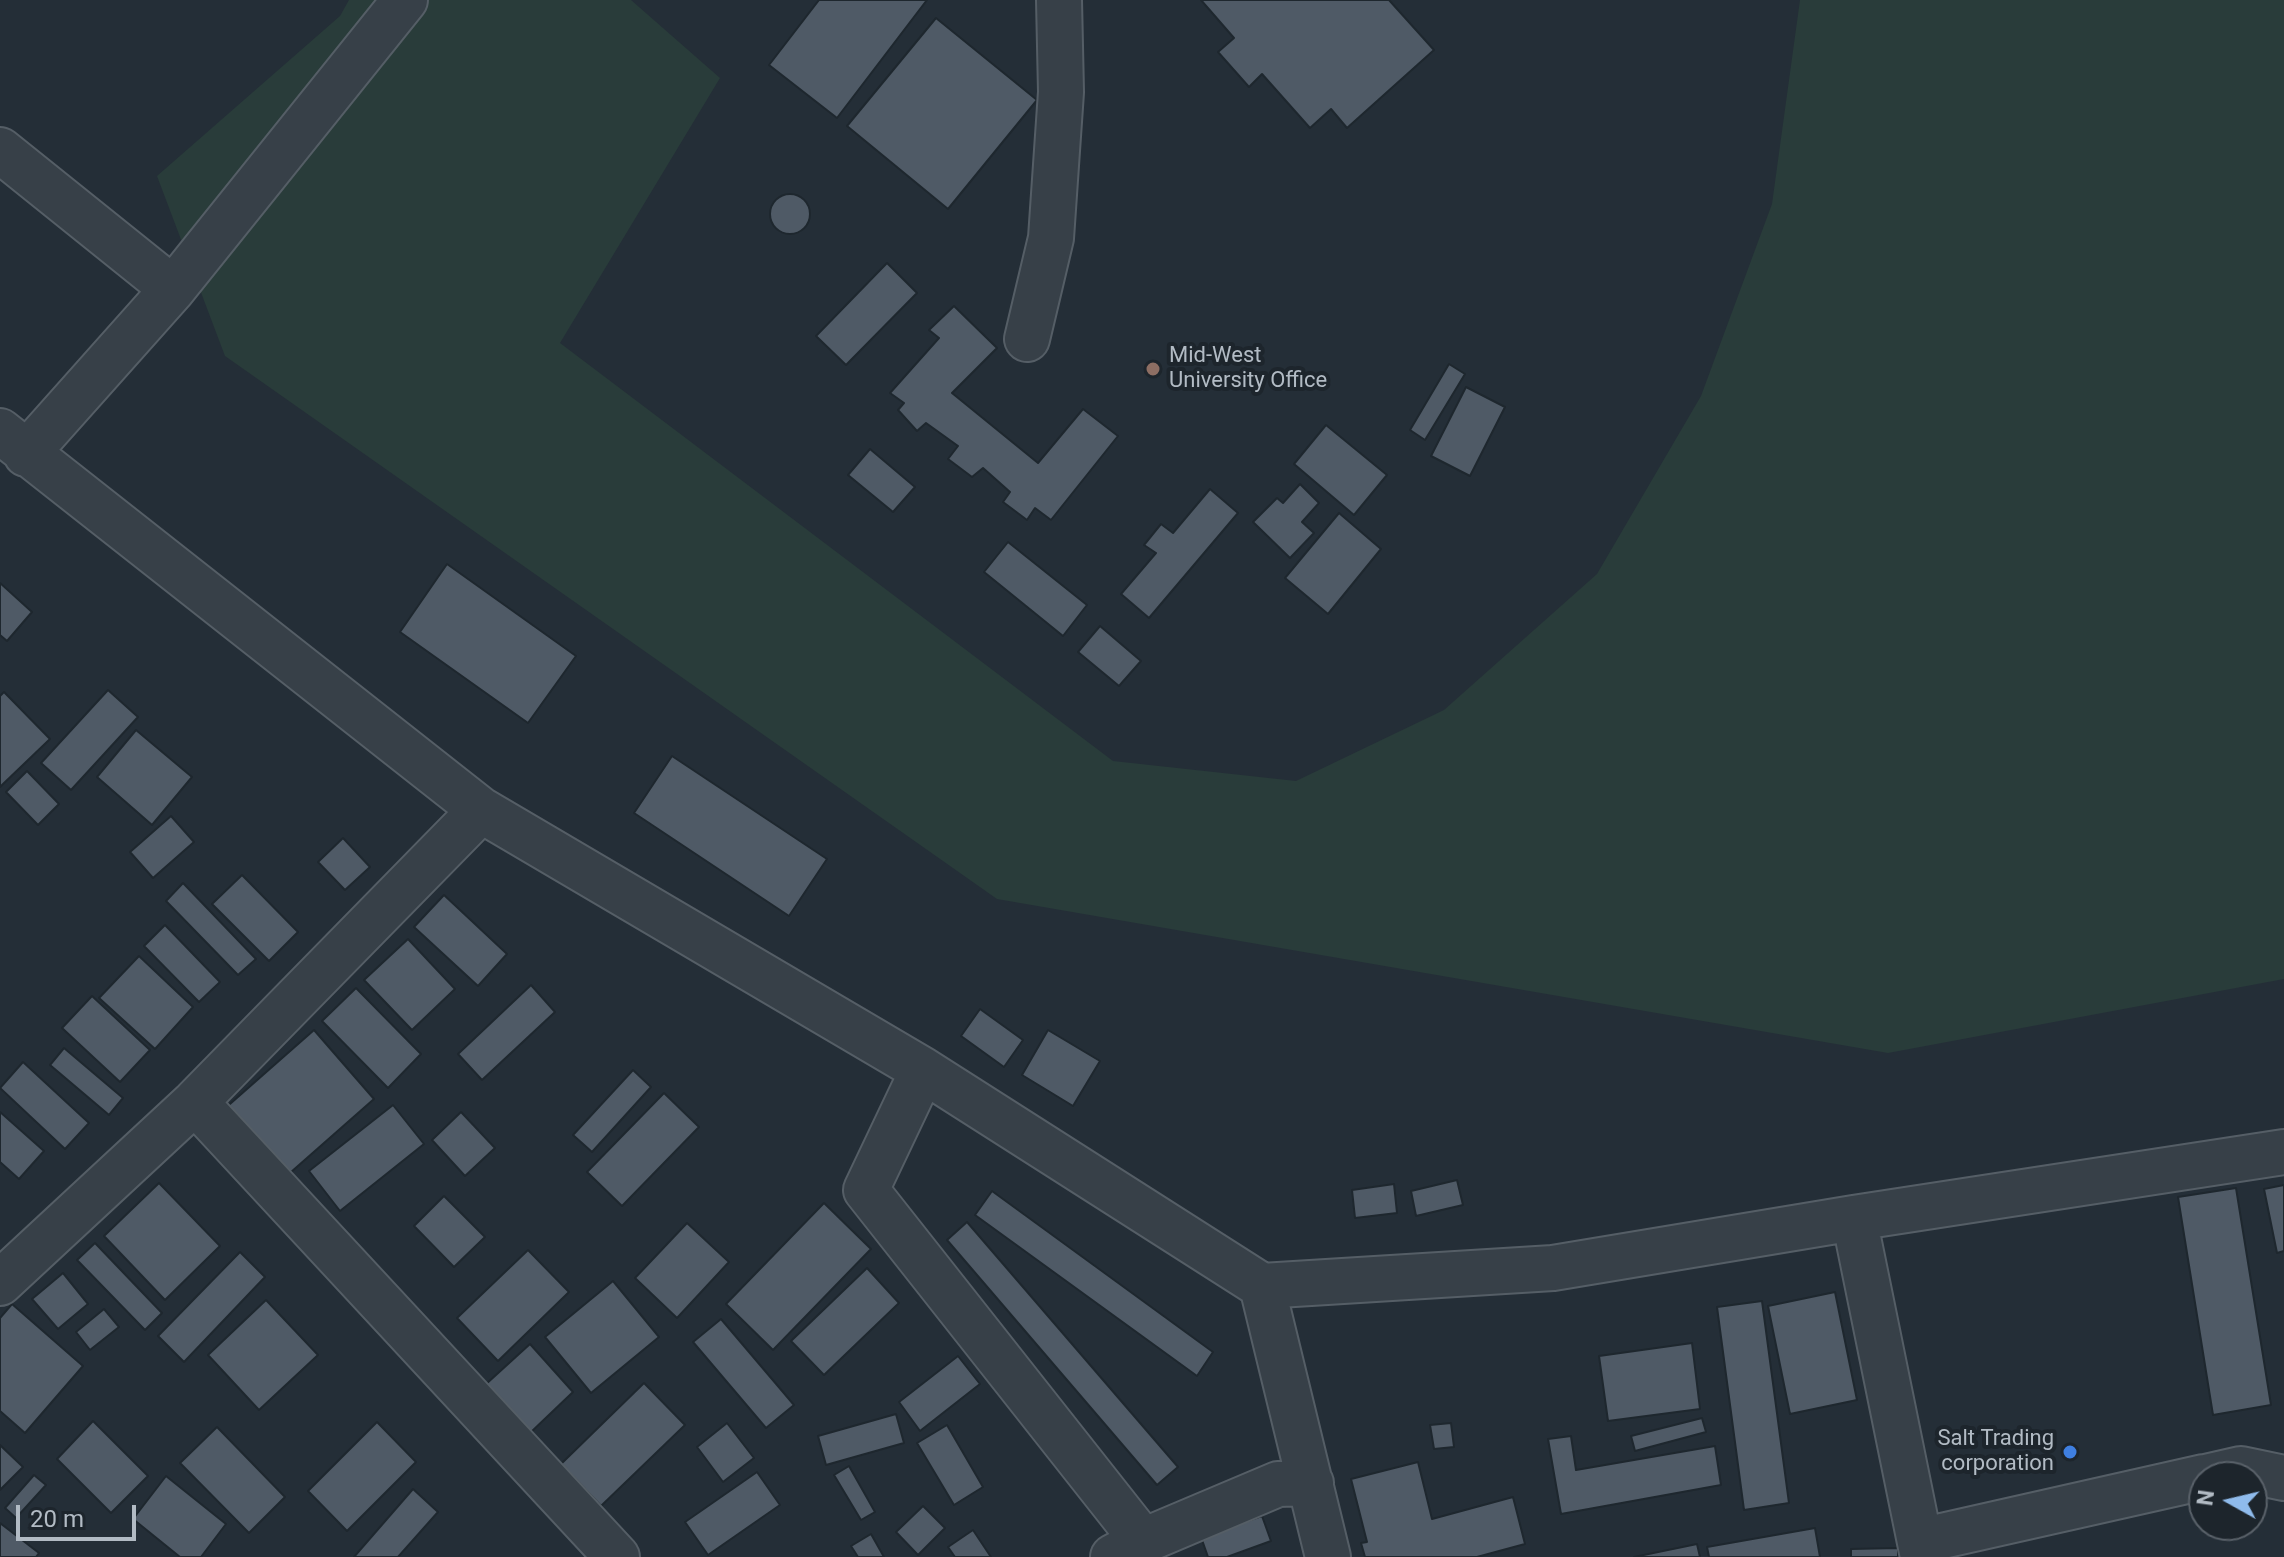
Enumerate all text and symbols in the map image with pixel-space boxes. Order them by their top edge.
place label: Mid-West University Office [1169,343,1327,394]
marker: Mid-West University Office [1144,360,1162,378]
place label: Salt Trading corporation [1937,1426,2054,1478]
marker: Salt Trading corporation [2061,1443,2079,1461]
north arrow [2188,1461,2268,1541]
text: N [2192,1488,2219,1507]
scale bar [20,1489,140,1539]
text: 20 m [30,1505,84,1533]

